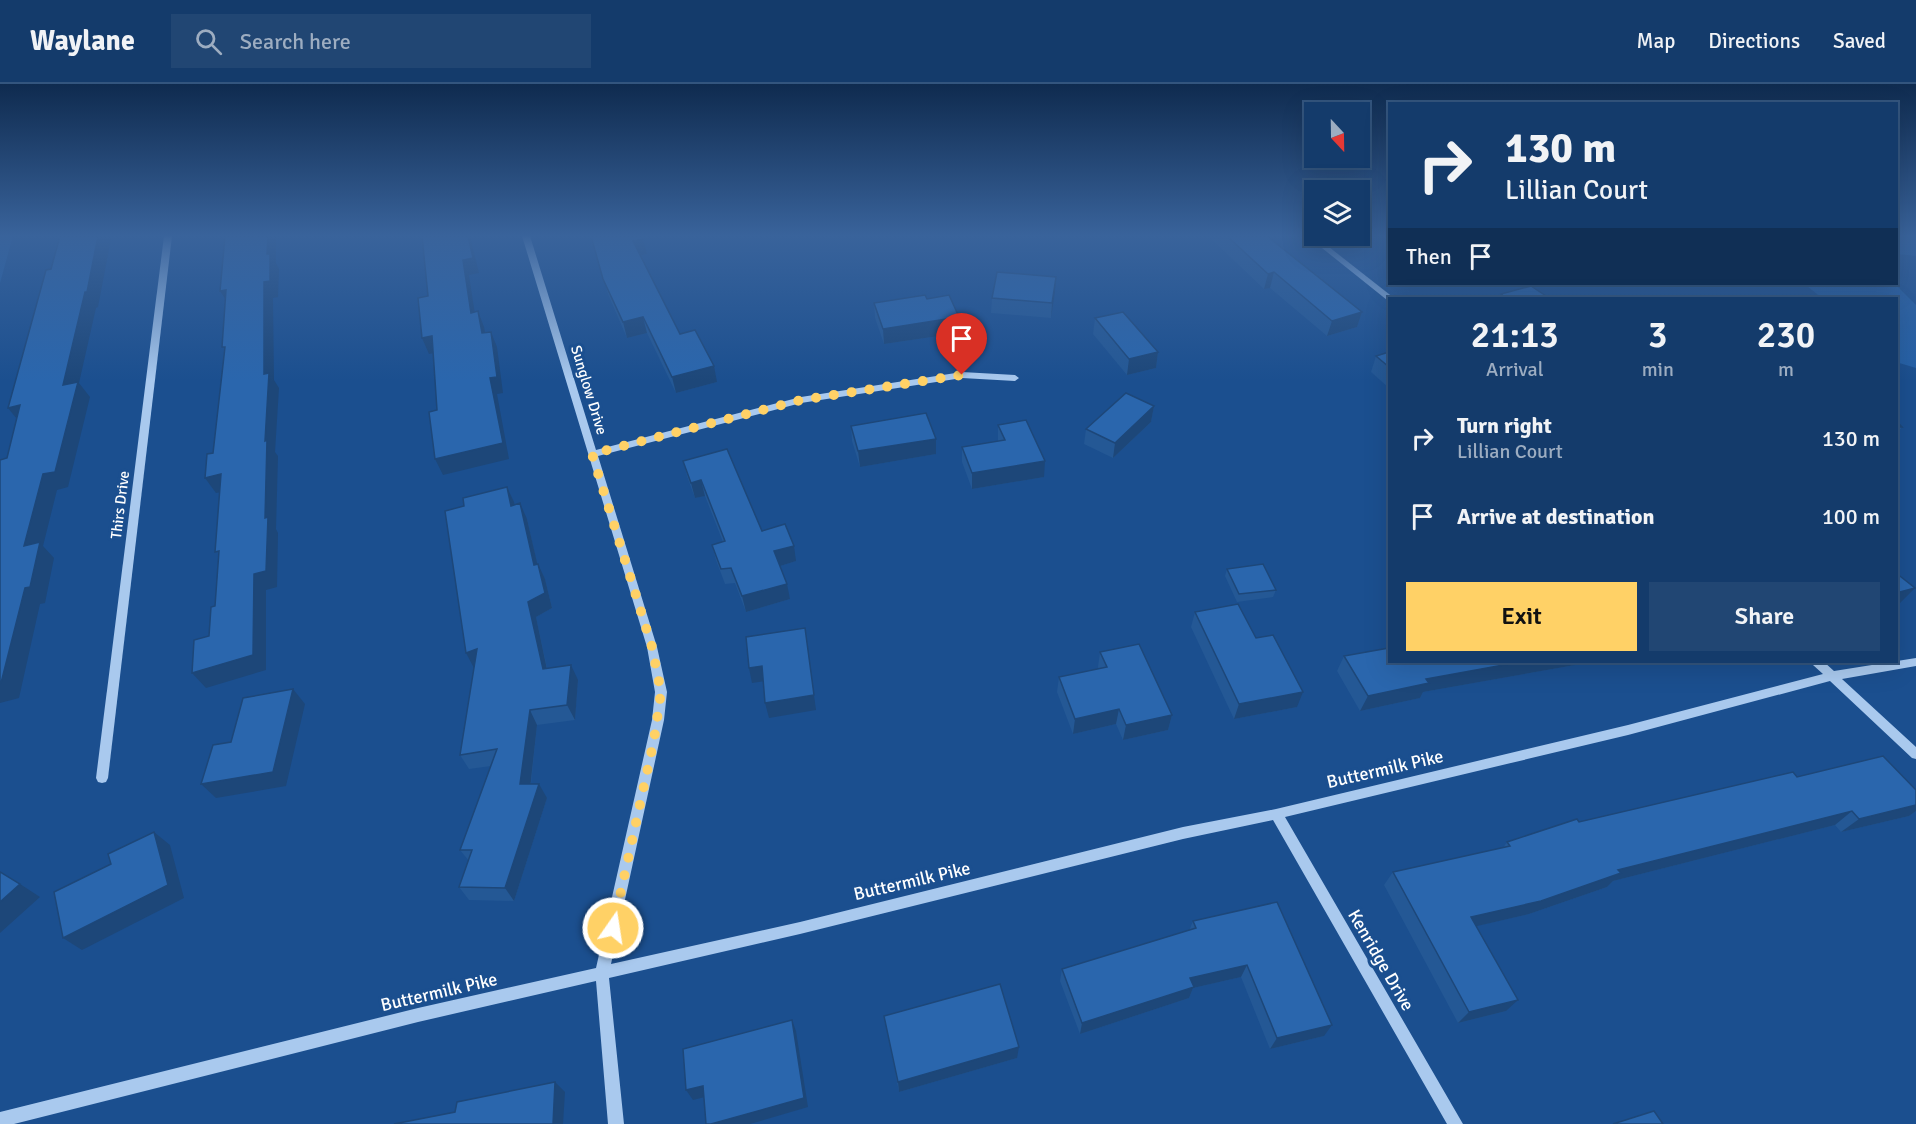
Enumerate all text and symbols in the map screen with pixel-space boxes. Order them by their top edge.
search box [171,14,591,68]
text: Waylane [30,24,135,58]
icon: search [192,25,225,58]
text: Search here [240,28,351,55]
text: Map [1637,28,1675,54]
text: Directions [1708,28,1800,54]
text: Saved [1833,28,1886,54]
north arrow [1304,102,1370,168]
map controls [1304,102,1370,246]
text: 130 m [1505,123,1616,174]
icon: right [1406,126,1484,204]
text: Lillian Court [1505,174,1648,207]
button: layers [1304,180,1370,246]
icon: arrive [1464,240,1497,273]
text: Then [1406,243,1452,270]
pin [936,313,987,375]
text: 21:13 [1471,313,1559,358]
text: 3 [1648,313,1668,358]
text: 230 [1757,313,1815,358]
icon: arrive [945,322,978,355]
street label: Sunglow Drive [567,343,611,437]
text: Arrival [1486,357,1544,382]
text: min [1642,357,1674,382]
text: m [1778,357,1794,382]
text: Turn right [1457,412,1552,439]
icon: right [1406,422,1439,455]
text: 130 m [1822,425,1880,452]
text: Lillian Court [1457,439,1563,464]
street label: Thirs Drive [107,470,133,540]
icon: arrive [1406,500,1439,533]
text: Arrive at destination [1457,503,1654,530]
text: 100 m [1822,503,1880,530]
button: Exit [1406,582,1637,651]
button: Share [1649,582,1880,651]
street label: Buttermilk Pike [1325,745,1445,793]
street label: Buttermilk Pike [852,857,972,905]
position arrow [581,896,645,960]
street label: Kenridge Drive [1343,905,1419,1015]
street label: Buttermilk Pike [379,968,499,1016]

